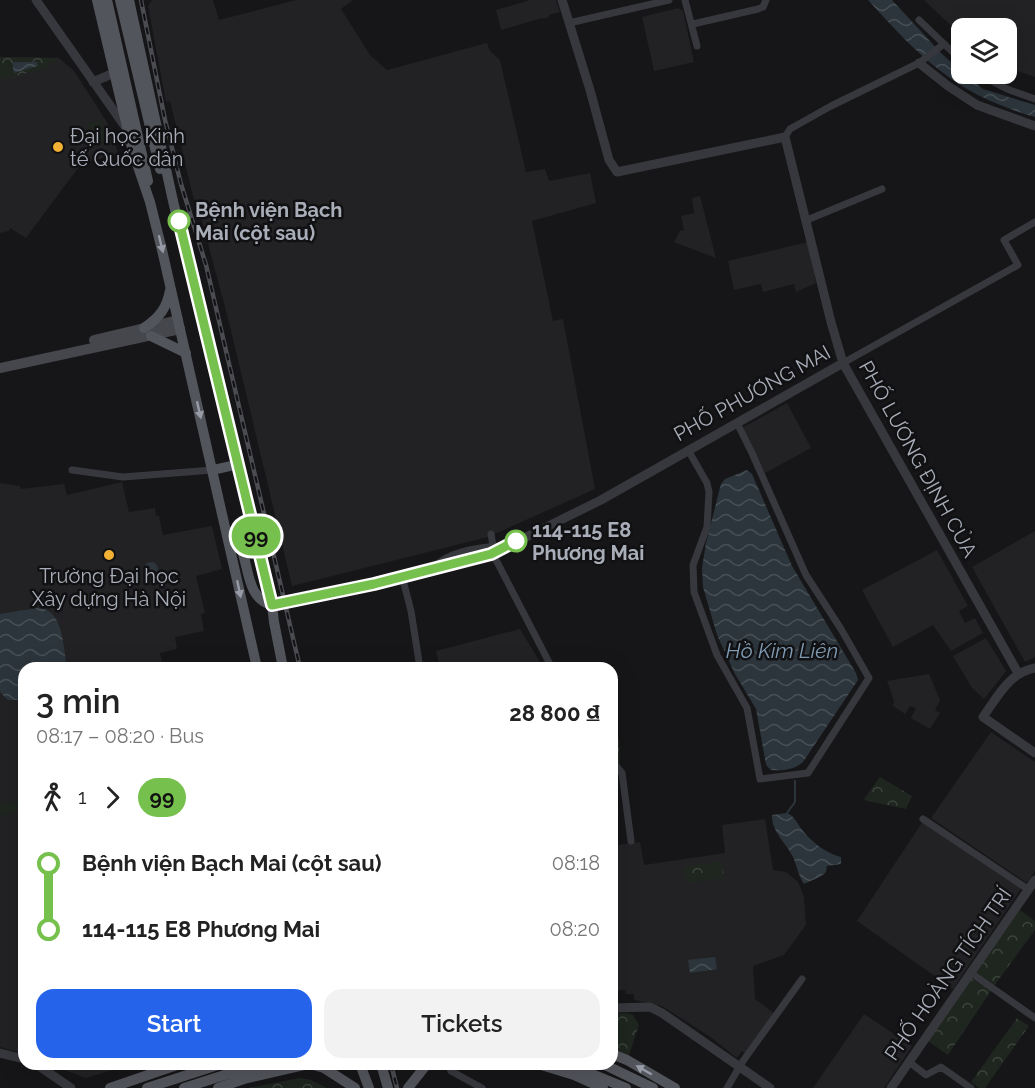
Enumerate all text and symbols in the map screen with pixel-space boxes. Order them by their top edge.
map controls [951,18,1017,84]
button: layers [951,18,1017,84]
place label: Đại học Kinh tế Quốc dân [70,124,185,171]
marker: Đại học Kinh tế Quốc dân [51,140,65,154]
place label: Bệnh viện Bạch Mai (cột sau) [195,198,342,245]
marker: Bệnh viện Bạch Mai (cột sau) [168,210,190,232]
one-way arrow [157,235,167,254]
street label: PHỐ PHƯƠNG MAI [669,339,835,446]
street label: PHỐ LƯƠNG ĐỊNH CỦA [854,356,983,562]
one-way arrow [195,401,205,419]
line badge: 99 [229,516,283,556]
place label: 114-115 E8 Phương Mai [532,518,644,565]
text: 99 [244,524,268,549]
marker: 114-115 E8 Phương Mai [505,530,527,552]
marker: Trường Đại học Xây dựng Hà Nội [102,548,116,562]
place label: Trường Đại học Xây dựng Hà Nội [32,564,186,611]
one-way arrow [235,580,245,598]
water label: Hồ Kim Liên [726,638,838,663]
text: 3 min [36,682,121,721]
text: 28 800 ₫ [509,700,600,726]
text: 08:17 – 08:20 · Bus [36,724,204,748]
icon: walk [36,781,69,814]
icon: forward [96,781,129,814]
text: 1 [78,785,87,809]
text: 99 [150,785,174,810]
text: Bệnh viện Bạch Mai (cột sau) [82,850,382,876]
text: 08:18 [552,851,600,875]
street label: PHỐ HOÀNG TÍCH TRÍ [879,883,1017,1065]
text: 114-115 E8 Phương Mai [82,916,320,942]
text: 08:20 [549,917,600,941]
button: Start [36,989,312,1058]
button: Tickets [324,989,600,1058]
one-way arrow [635,1065,652,1075]

